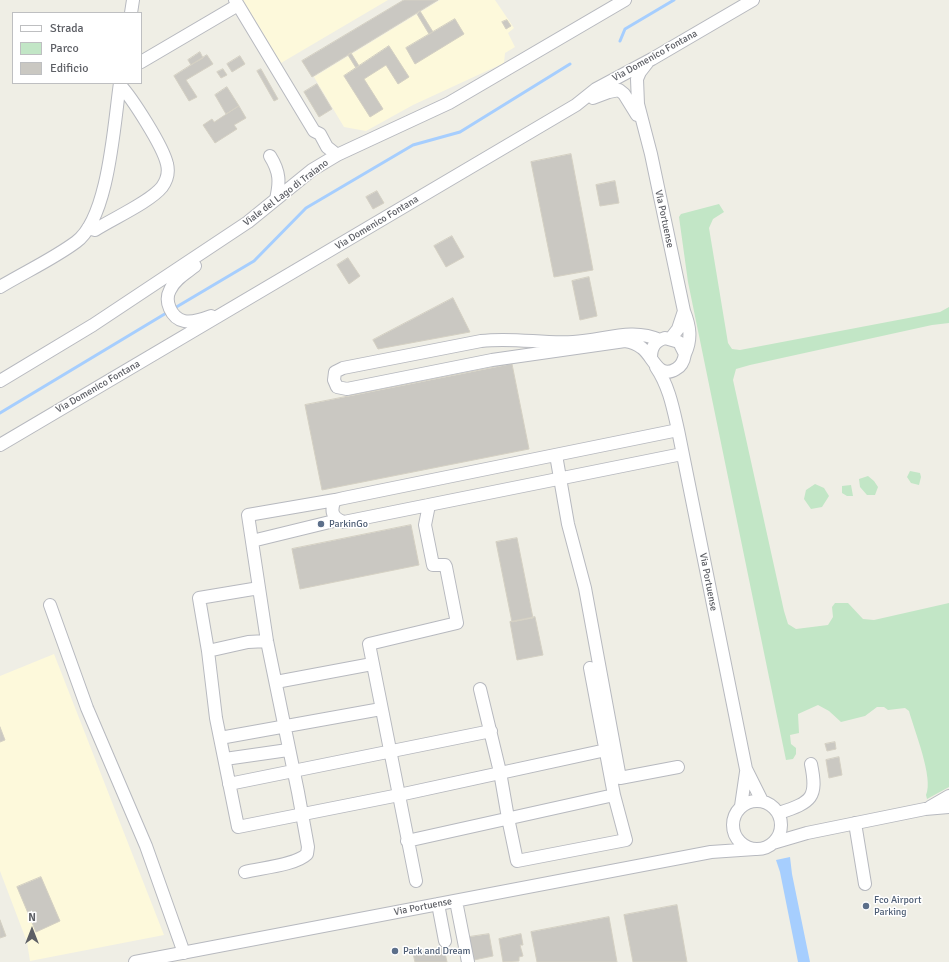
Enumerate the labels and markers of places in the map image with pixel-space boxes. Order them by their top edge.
place label: ParkinGo [329,518,368,530]
marker: ParkinGo [316,519,326,529]
place label: Fco Airport Parking [874,894,921,918]
marker: Fco Airport Parking [861,901,871,911]
place label: Park and Dream [403,945,470,957]
marker: Park and Dream [390,946,400,956]

